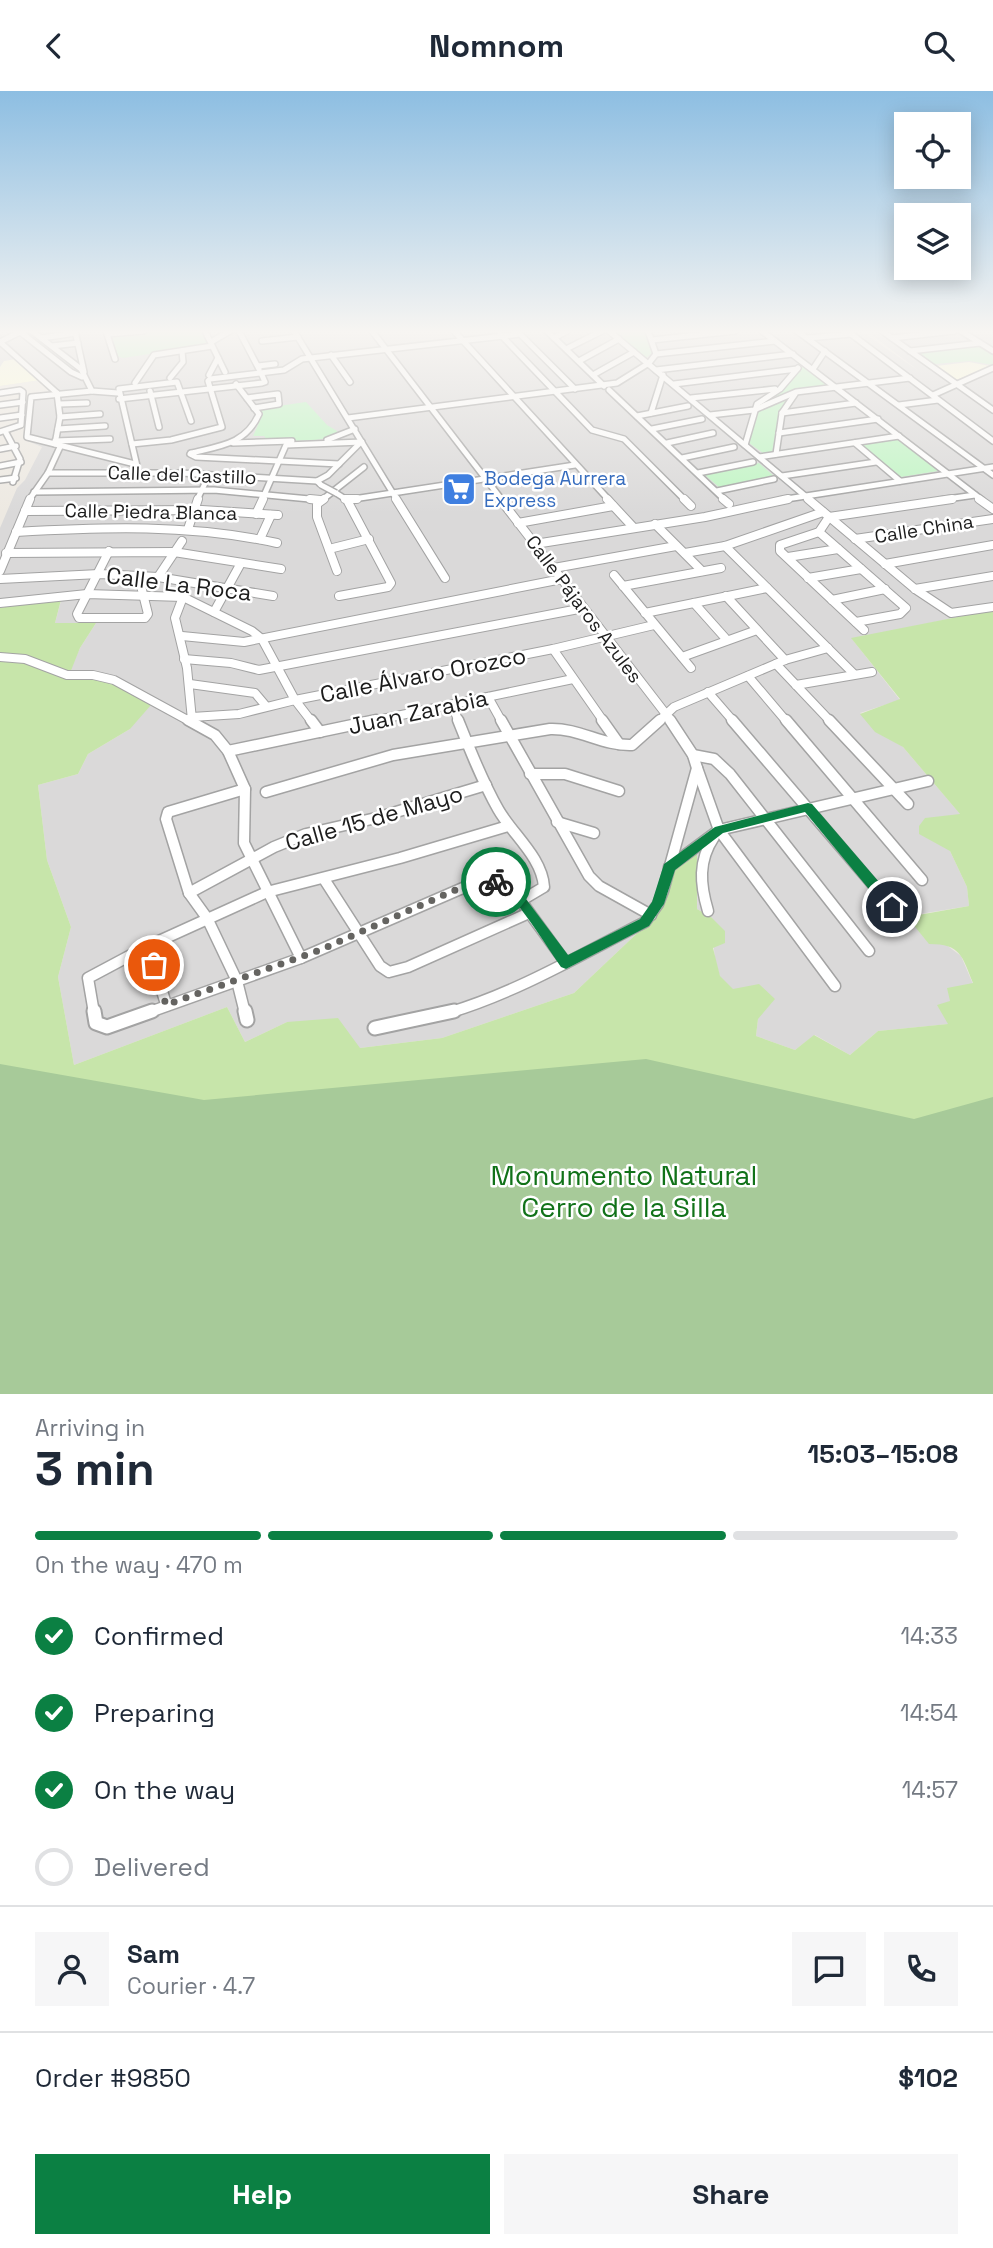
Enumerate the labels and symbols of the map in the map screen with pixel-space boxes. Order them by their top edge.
street label: Calle del Castillo [107,460,257,490]
place label: Bodega Aurrera Express [484,466,626,513]
supermarket icon: Bodega Aurrera Express [440,470,478,508]
street label: Calle Piedra Blanca [64,498,238,526]
street label: Calle China [873,509,975,549]
street label: Calle Pájaros Azules [520,530,648,688]
street label: Calle La Roca [105,560,253,608]
street label: Calle Álvaro Orozco [317,640,529,710]
street label: Juan Zarabia [345,683,491,741]
street label: Calle 15 de Mayo [282,778,466,858]
courier [461,847,531,917]
pin [862,877,922,937]
pin [124,935,184,995]
park label: Monumento Natural Cerro de la Silla [491,1157,757,1225]

